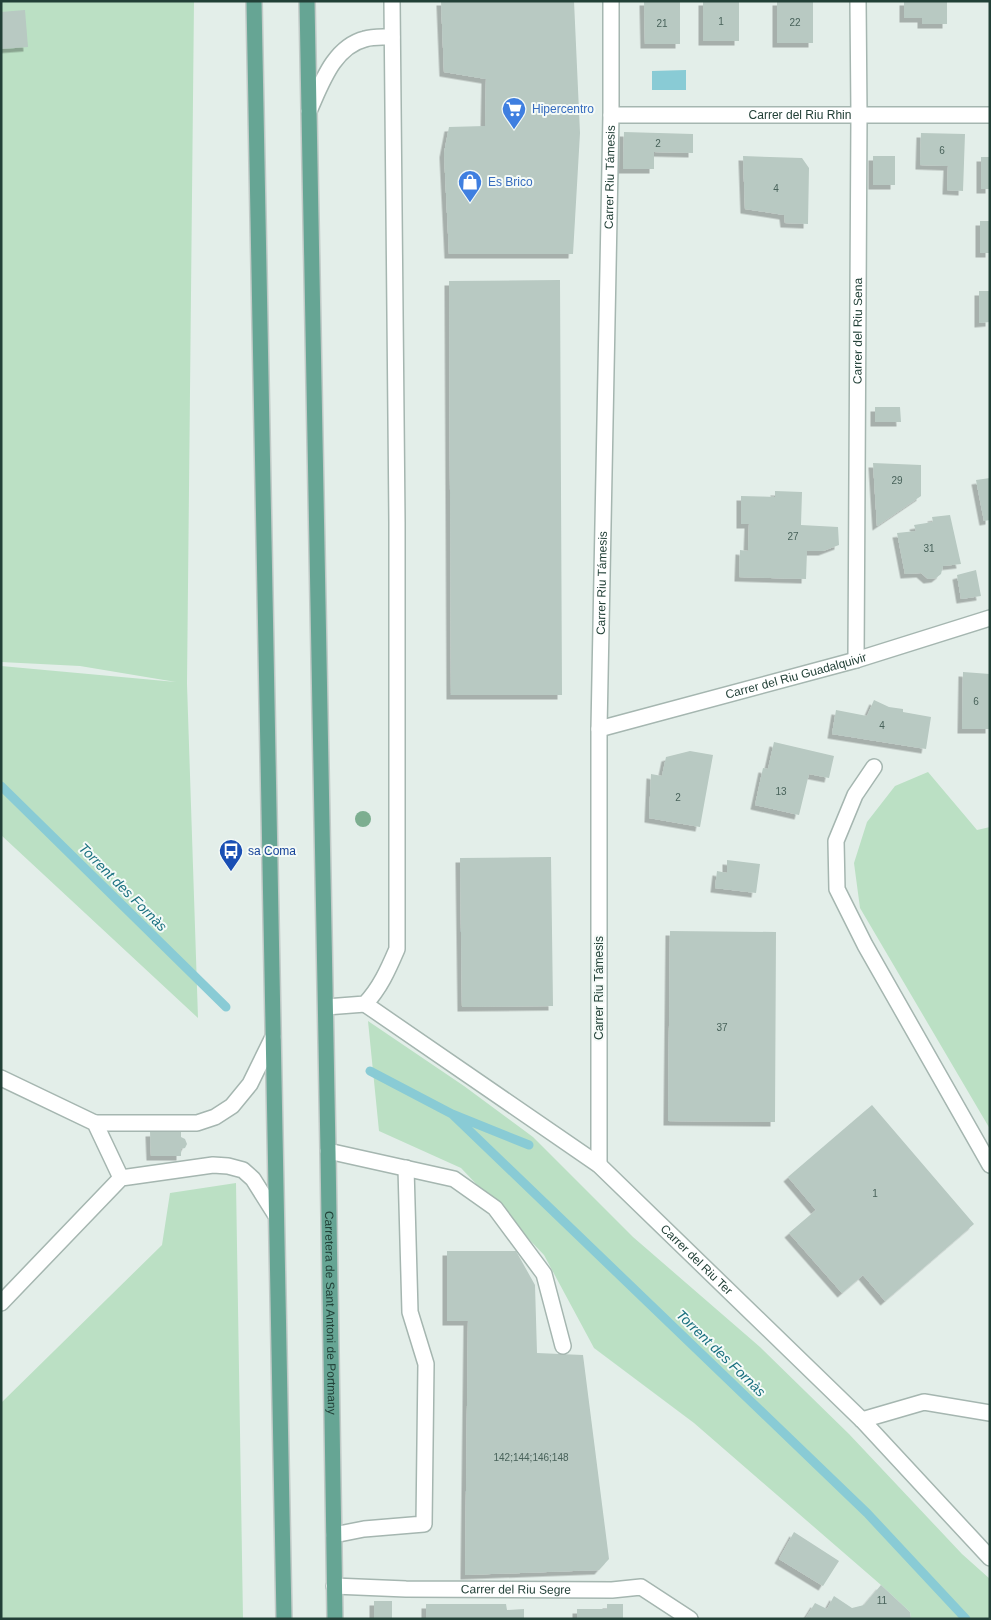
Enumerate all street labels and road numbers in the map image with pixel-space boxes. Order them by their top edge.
street label: Carrer del Riu Rhin [749,108,851,122]
street label: Carrer Riu Támesis [602,125,618,229]
street label: Carrer del Riu Sena [851,278,865,384]
street label: Carrer Riu Támesis [594,531,610,635]
street label: Carrer del Riu Guadalquivir [724,650,868,702]
street label: Carrer Riu Támesis [592,936,606,1040]
street label: Carretera de Sant Antoni de Portmany [322,1211,339,1415]
street label: Carrer del Riu Ter [658,1222,735,1298]
street label: Carrer del Riu Segre [461,1582,571,1597]

